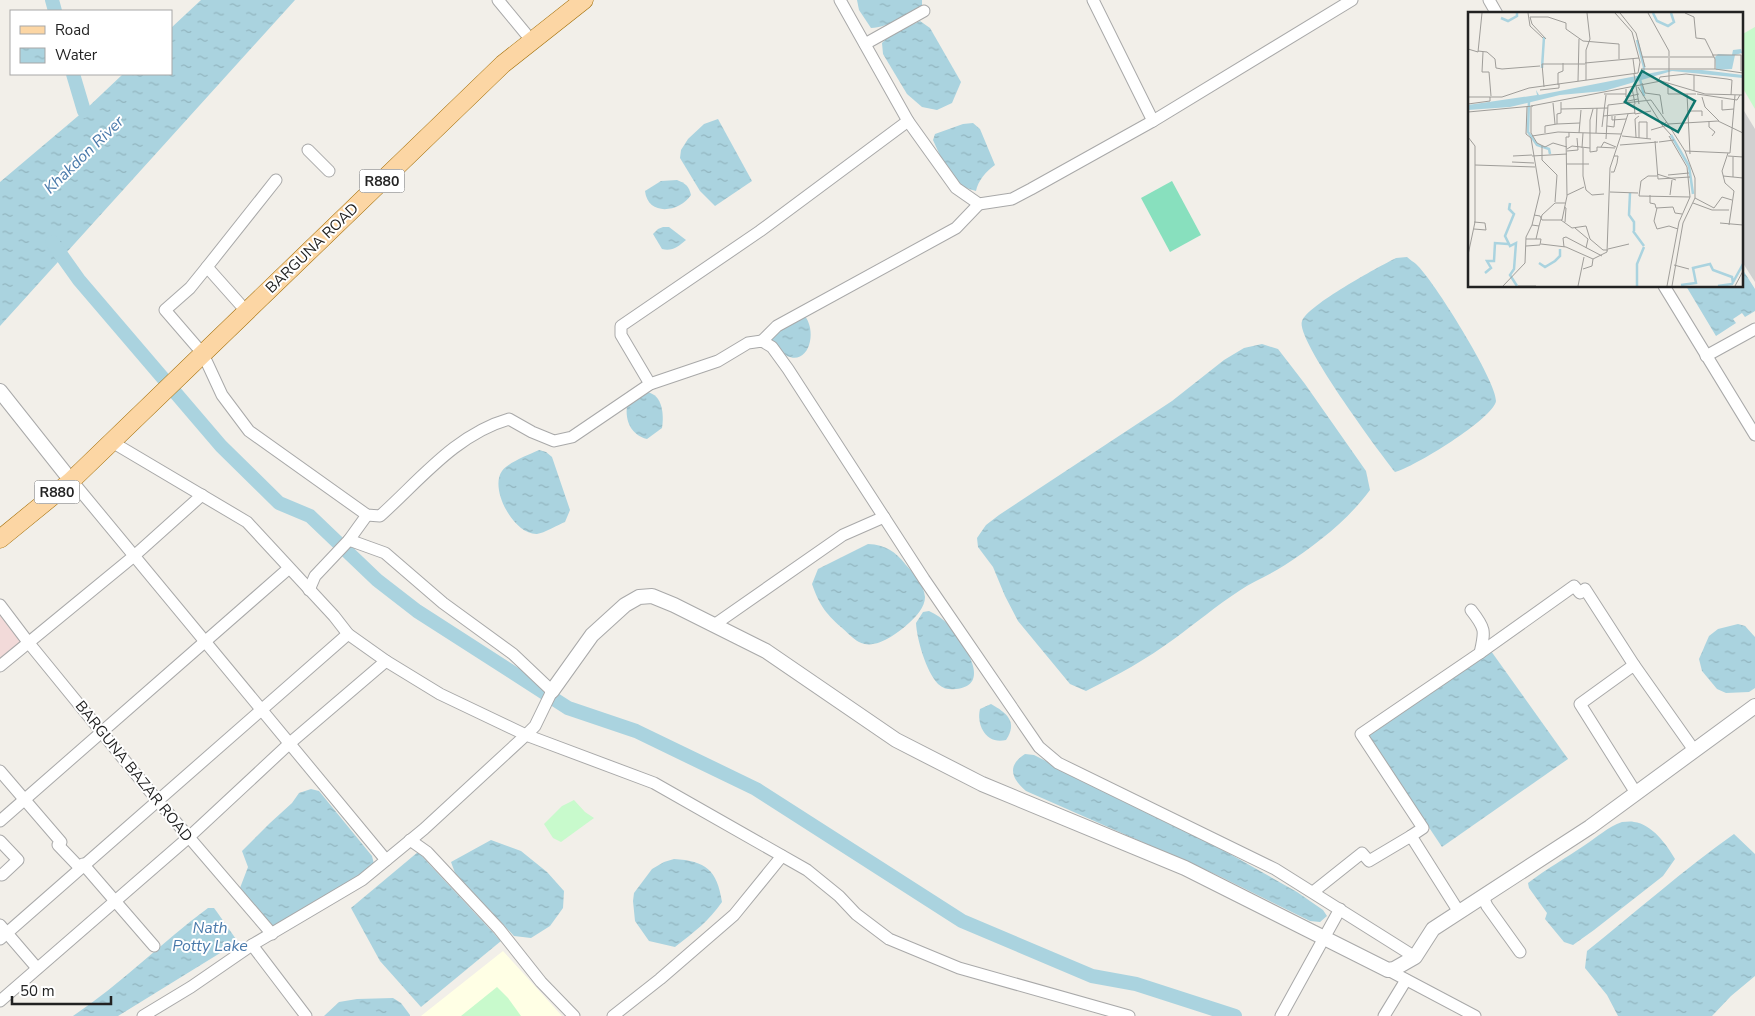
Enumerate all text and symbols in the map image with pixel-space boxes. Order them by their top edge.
legend [10,10,172,75]
inset map [1468,12,1742,288]
text: Road [55,20,90,40]
text: Water [55,45,98,65]
water label: Khakdon River [39,110,130,199]
road number: R880 [360,170,404,192]
street label: BARGUNA ROAD [261,198,363,298]
road number: R880 [34,481,80,504]
street label: BARGUNA BAZAR ROAD [71,696,197,846]
water label: Nath Potty Lake [172,917,248,957]
scale bar [12,974,111,1006]
text: 50 m [20,981,55,1001]

